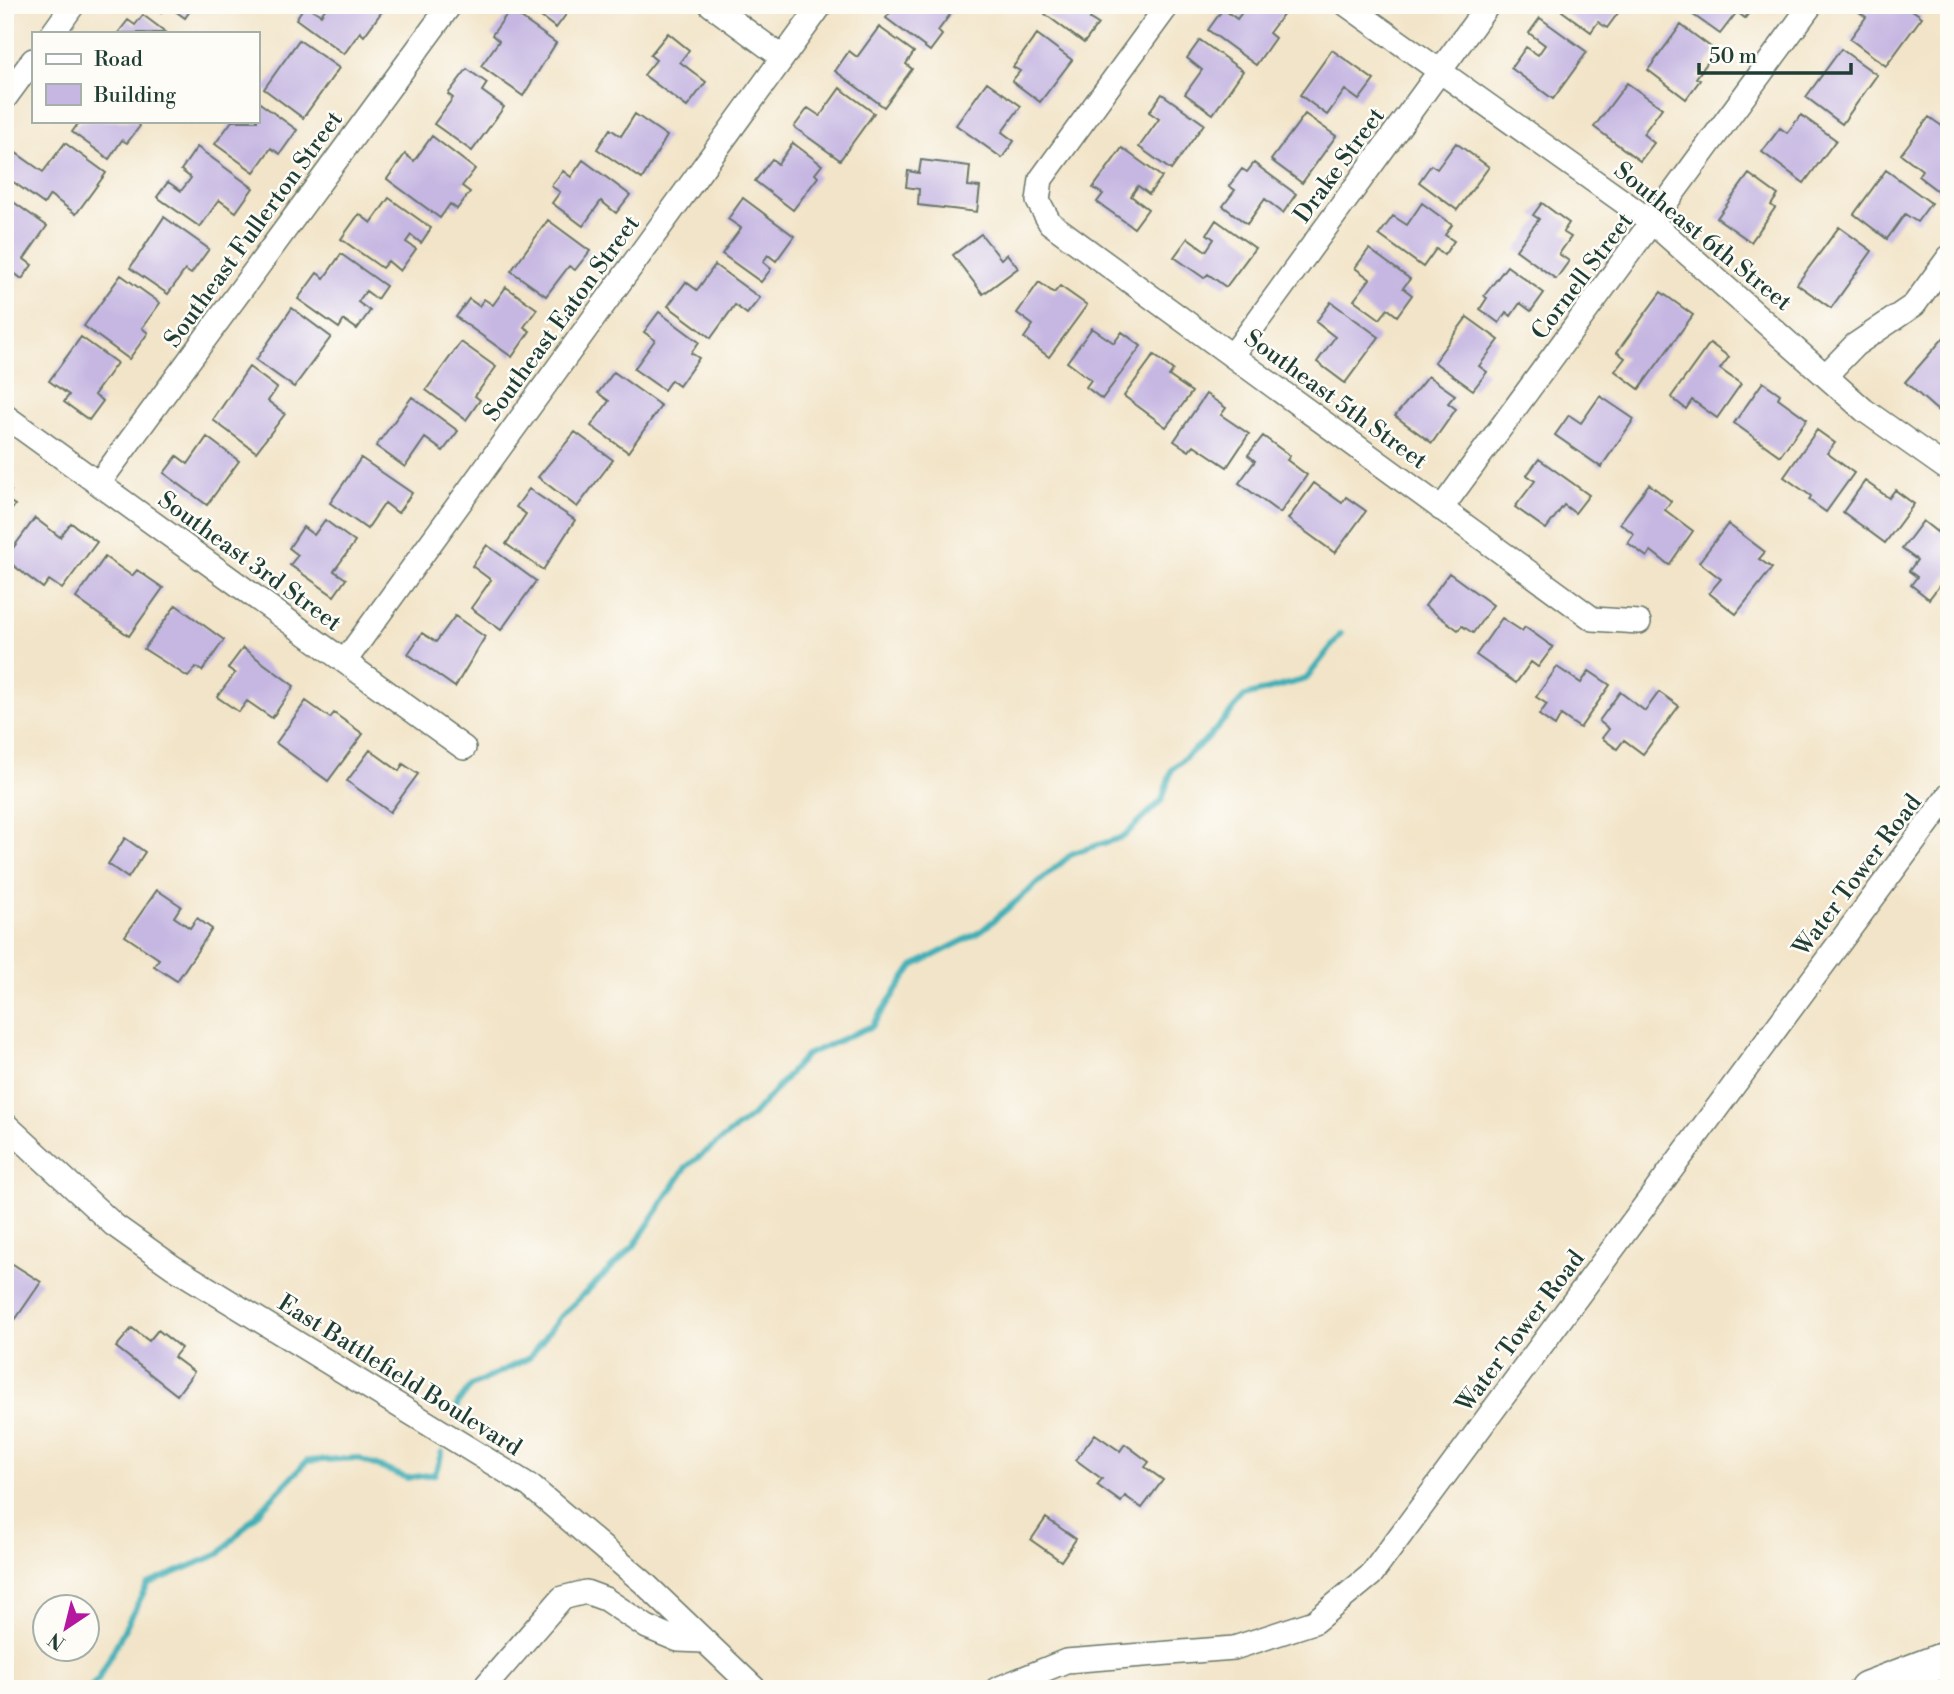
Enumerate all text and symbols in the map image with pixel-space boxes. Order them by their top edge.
legend [32,32,259,122]
scale bar [1699,32,1851,76]
text: 50 m [1709,44,1757,70]
text: Road [94,47,143,73]
text: Building [93,83,176,109]
street label: Drake Street [1288,101,1392,229]
street label: Southeast Fullerton Street [158,105,350,354]
street label: Southeast 6th Street [1607,156,1798,318]
street label: Cornell Street [1525,207,1641,346]
street label: Southeast Eaton Street [477,209,647,427]
street label: Southeast 5th Street [1238,323,1433,477]
street label: Southeast 3rd Street [152,485,347,639]
street label: Water Tower Road [1786,788,1929,963]
street label: Water Tower Road [1449,1244,1592,1419]
street label: East Battlefield Boulevard [272,1288,527,1463]
north arrow [32,1592,102,1662]
text: N [44,1627,70,1655]

